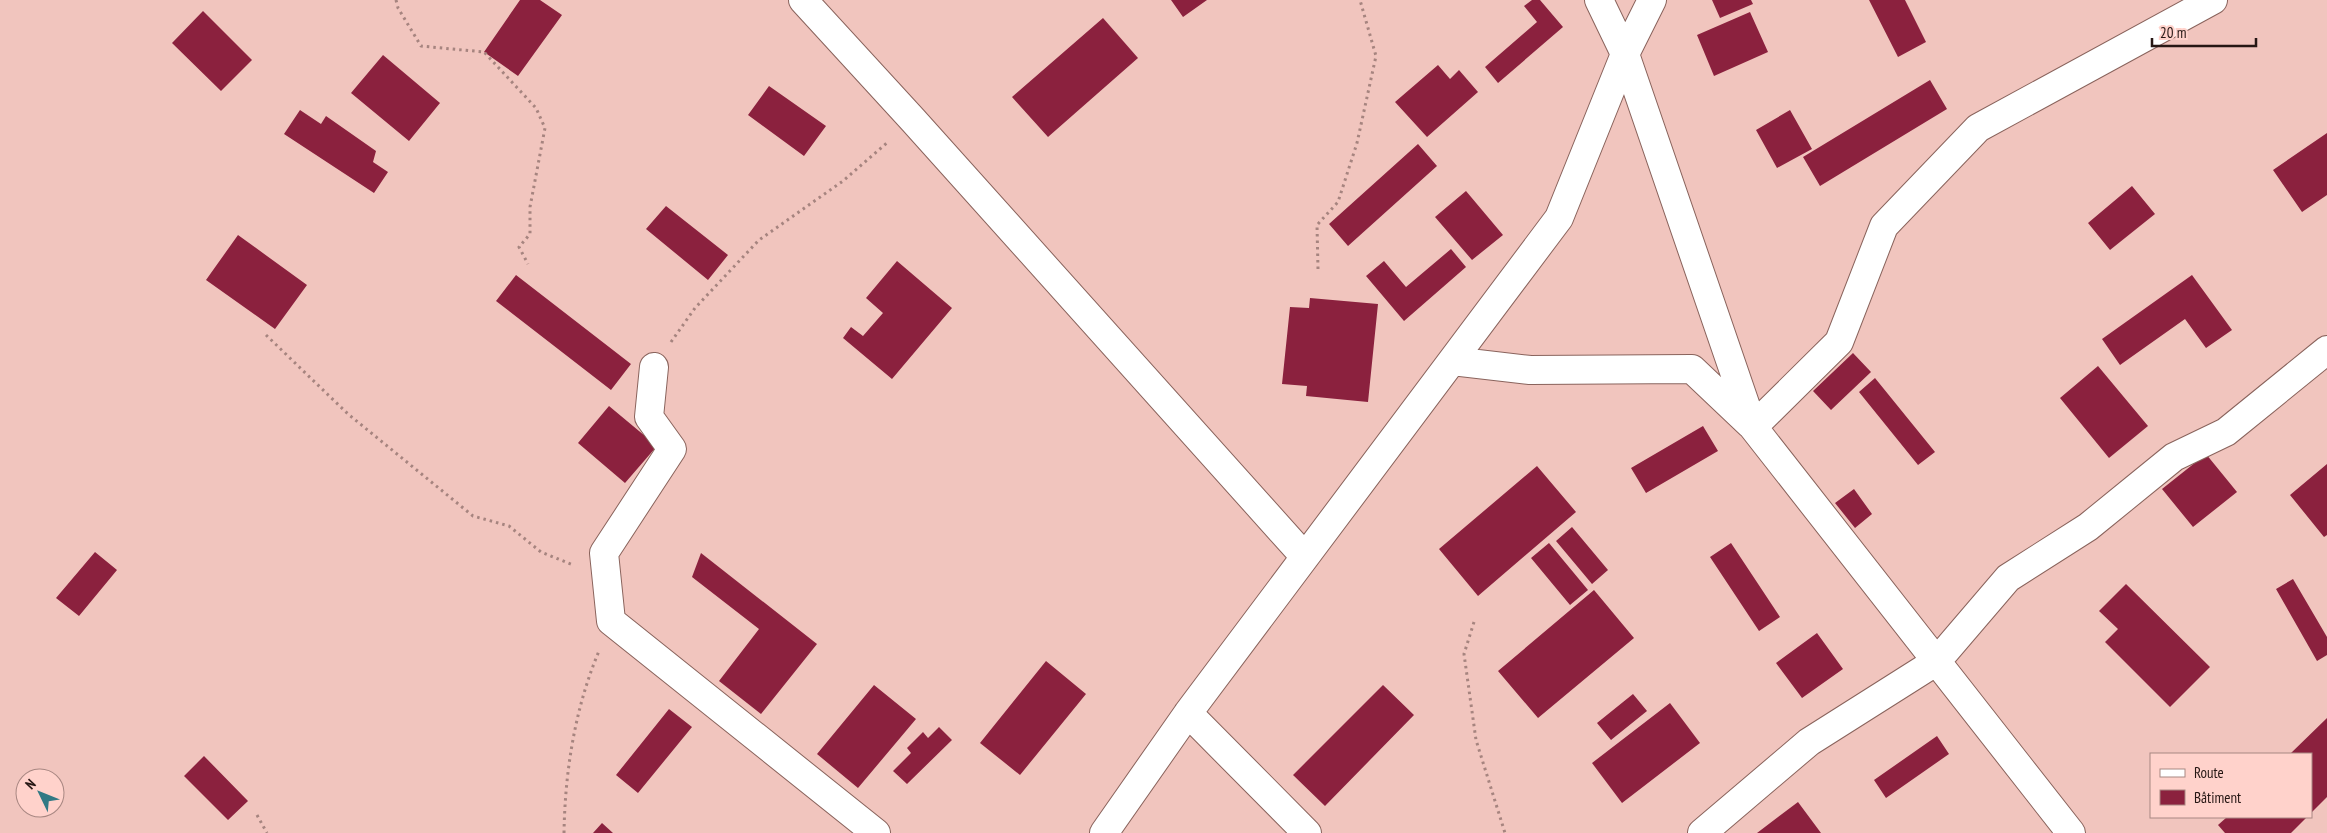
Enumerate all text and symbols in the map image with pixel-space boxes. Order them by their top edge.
scale bar [2152,15,2256,47]
text: 20 m [2160,23,2186,42]
legend [2150,753,2312,818]
text: Route [2194,763,2224,782]
north arrow [15,768,65,818]
text: N [21,775,40,793]
text: Bâtiment [2194,788,2241,807]

